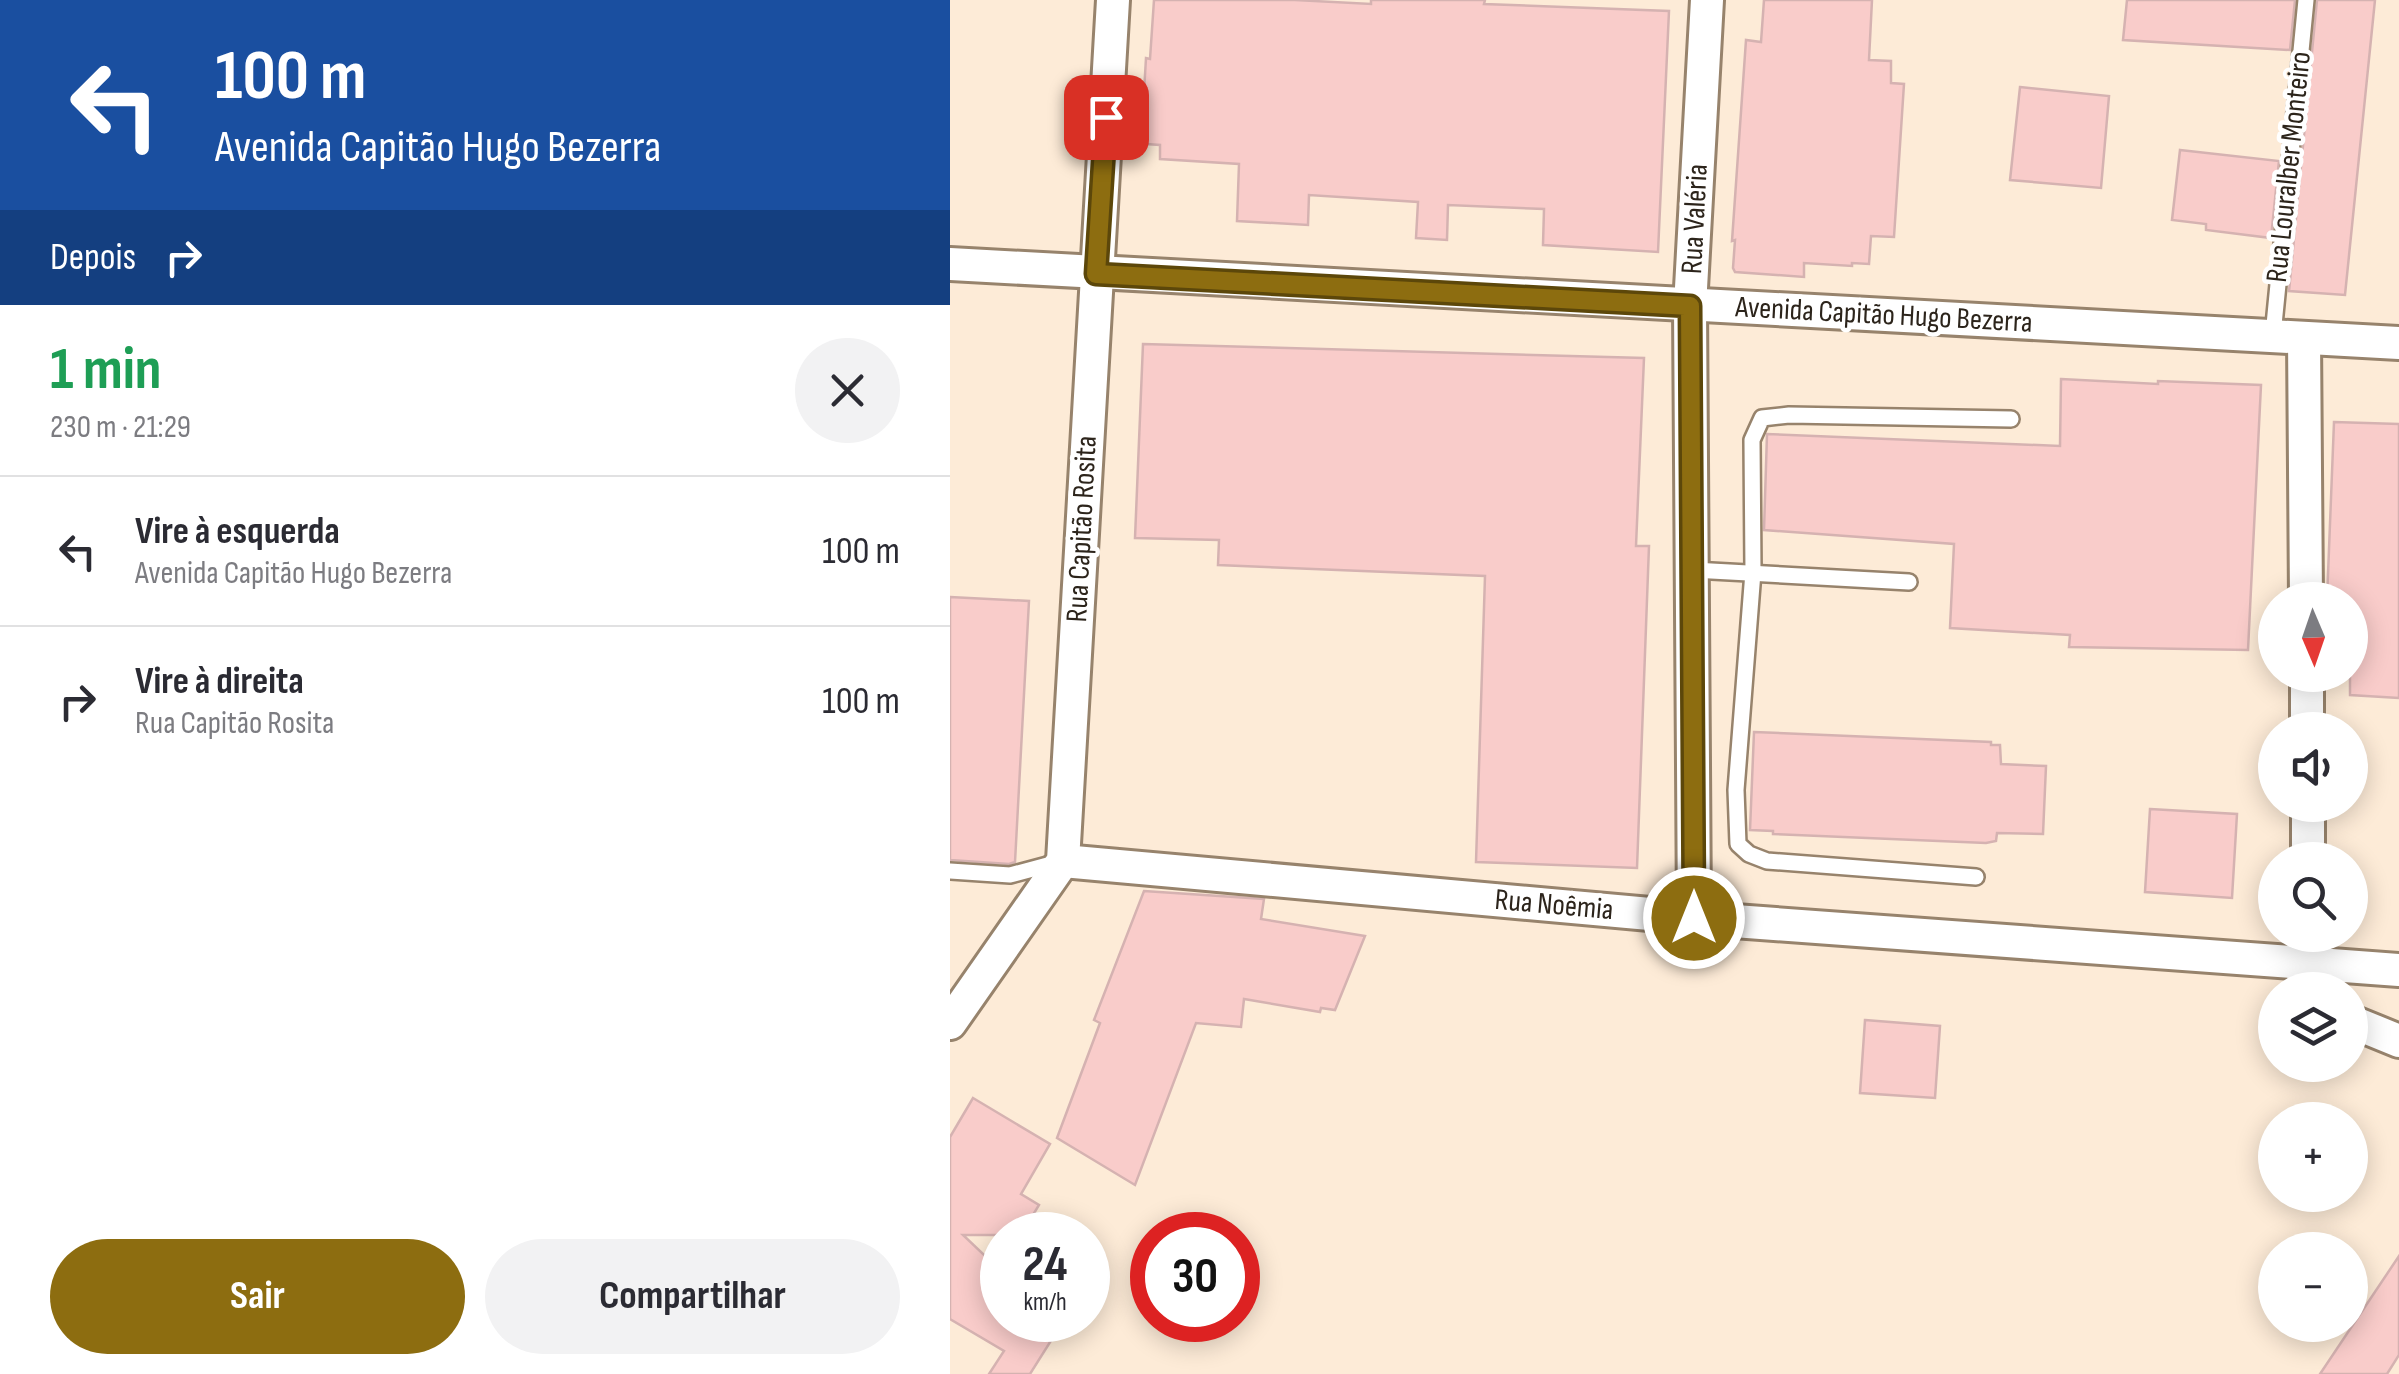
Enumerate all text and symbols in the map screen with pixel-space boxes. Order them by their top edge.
text: 100 m [215,35,366,119]
icon: left [50,40,180,170]
street label: Rua Louralber Monteiro [2259,50,2319,284]
pin [1064,75,1149,160]
icon: arrive [1079,90,1134,145]
text: Avenida Capitão Hugo Bezerra [215,120,661,175]
street label: Rua Valéria [1674,163,1716,275]
icon: right [156,230,211,285]
text: Depois [50,235,136,280]
street label: Avenida Capitão Hugo Bezerra [1734,289,2033,341]
text: 1 min [50,334,162,406]
button: close [795,338,900,443]
text: 230 m · 21:29 [50,408,191,447]
street label: Rua Capitão Rosita [1059,435,1105,623]
text: Vire à esquerda [135,509,340,554]
icon: left [50,524,105,579]
text: 100 m [822,529,900,574]
text: Avenida Capitão Hugo Bezerra [135,554,452,593]
north arrow [2258,582,2368,692]
map controls [2258,582,2368,1342]
text: Vire à direita [135,659,304,704]
icon: right [50,674,105,729]
text: 100 m [822,679,900,724]
text: Rua Capitão Rosita [135,704,334,743]
button: sound [2258,712,2368,822]
button: search [2258,842,2368,952]
position arrow [1642,866,1746,970]
street label: Rua Noêmia [1493,882,1615,928]
button: layers [2258,972,2368,1082]
button: + [2258,1102,2368,1212]
speed limit sign: 30 [1130,1212,1260,1342]
button: − [2258,1232,2368,1342]
text: 24 [1023,1235,1067,1295]
button: Sair [50,1239,465,1354]
button: Compartilhar [485,1239,900,1354]
text: km/h [1023,1287,1067,1318]

